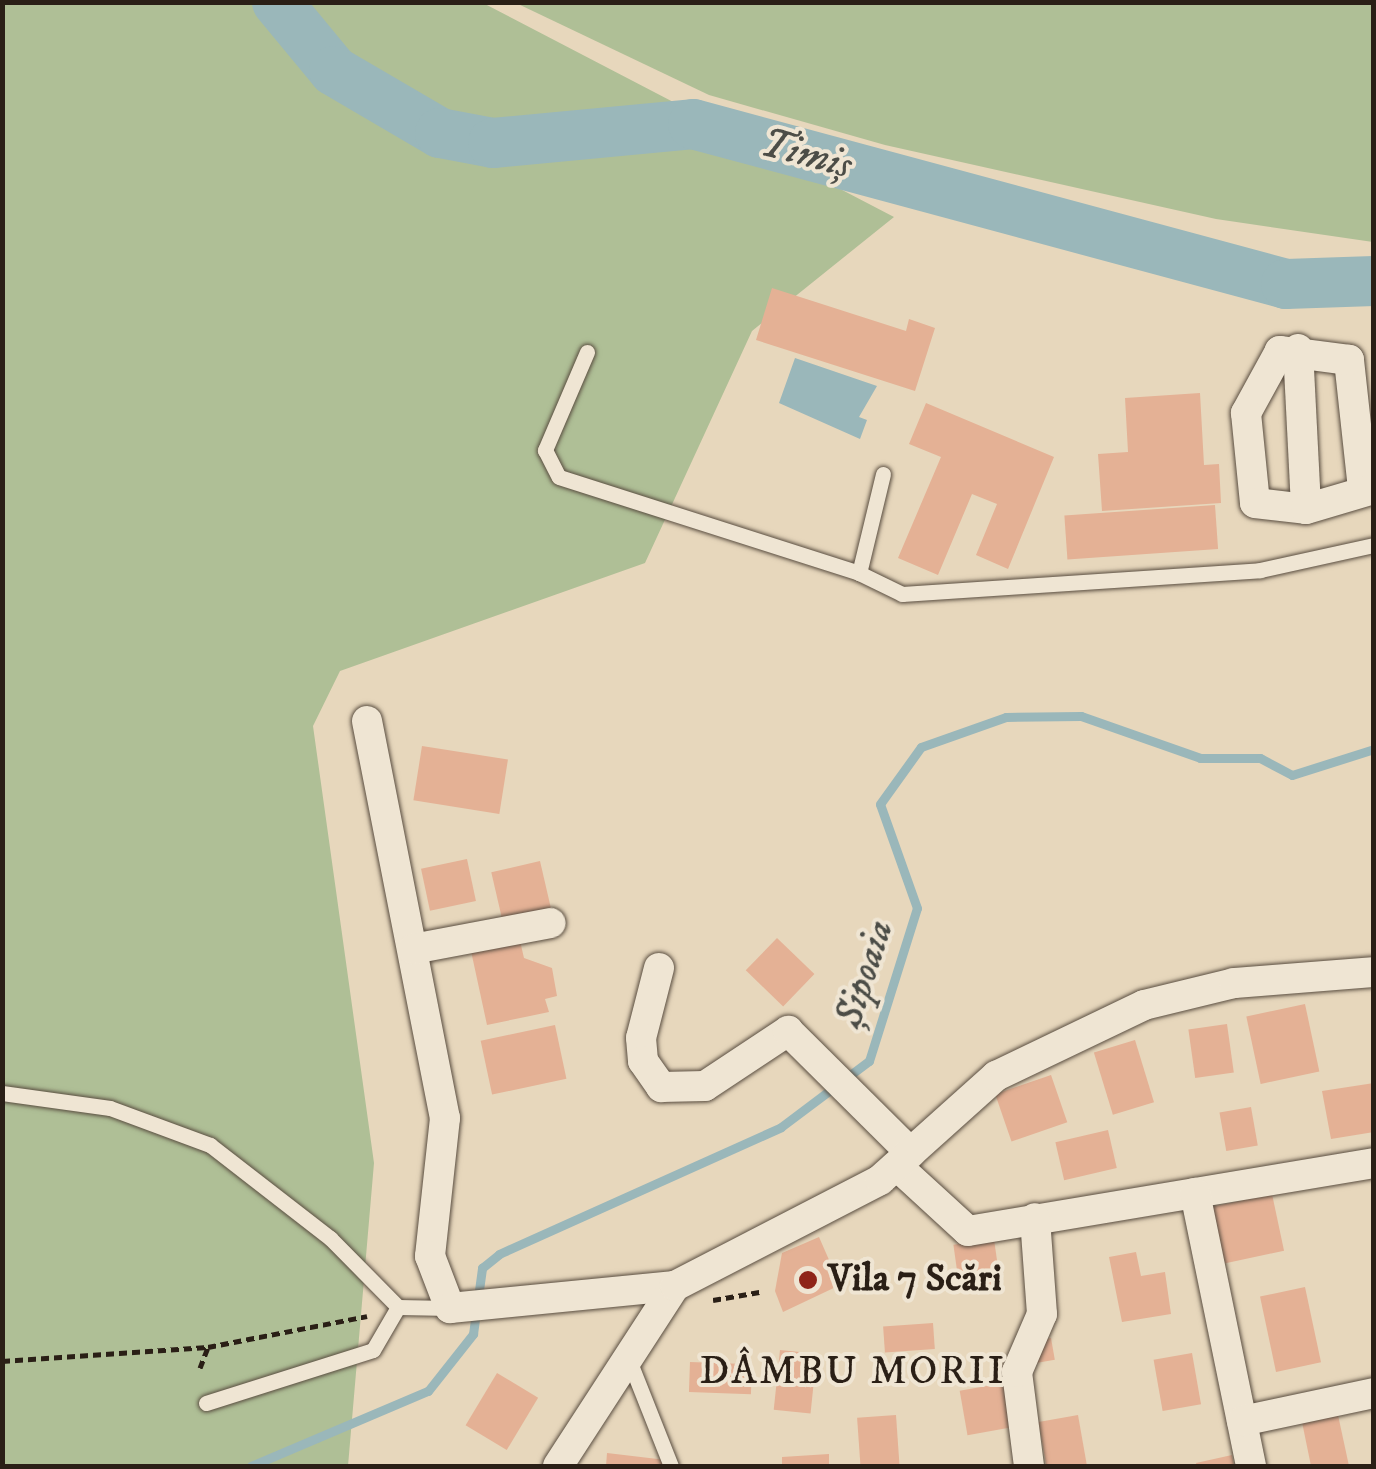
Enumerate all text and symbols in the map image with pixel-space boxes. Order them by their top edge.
water label: Timiș [755,120,857,190]
water label: Șipoaia [825,914,905,1034]
place label: Vila 7 Scări [828,1257,1002,1303]
marker: Vila 7 Scări [797,1269,819,1291]
district label: DÂMBU MORII [699,1348,1007,1396]

